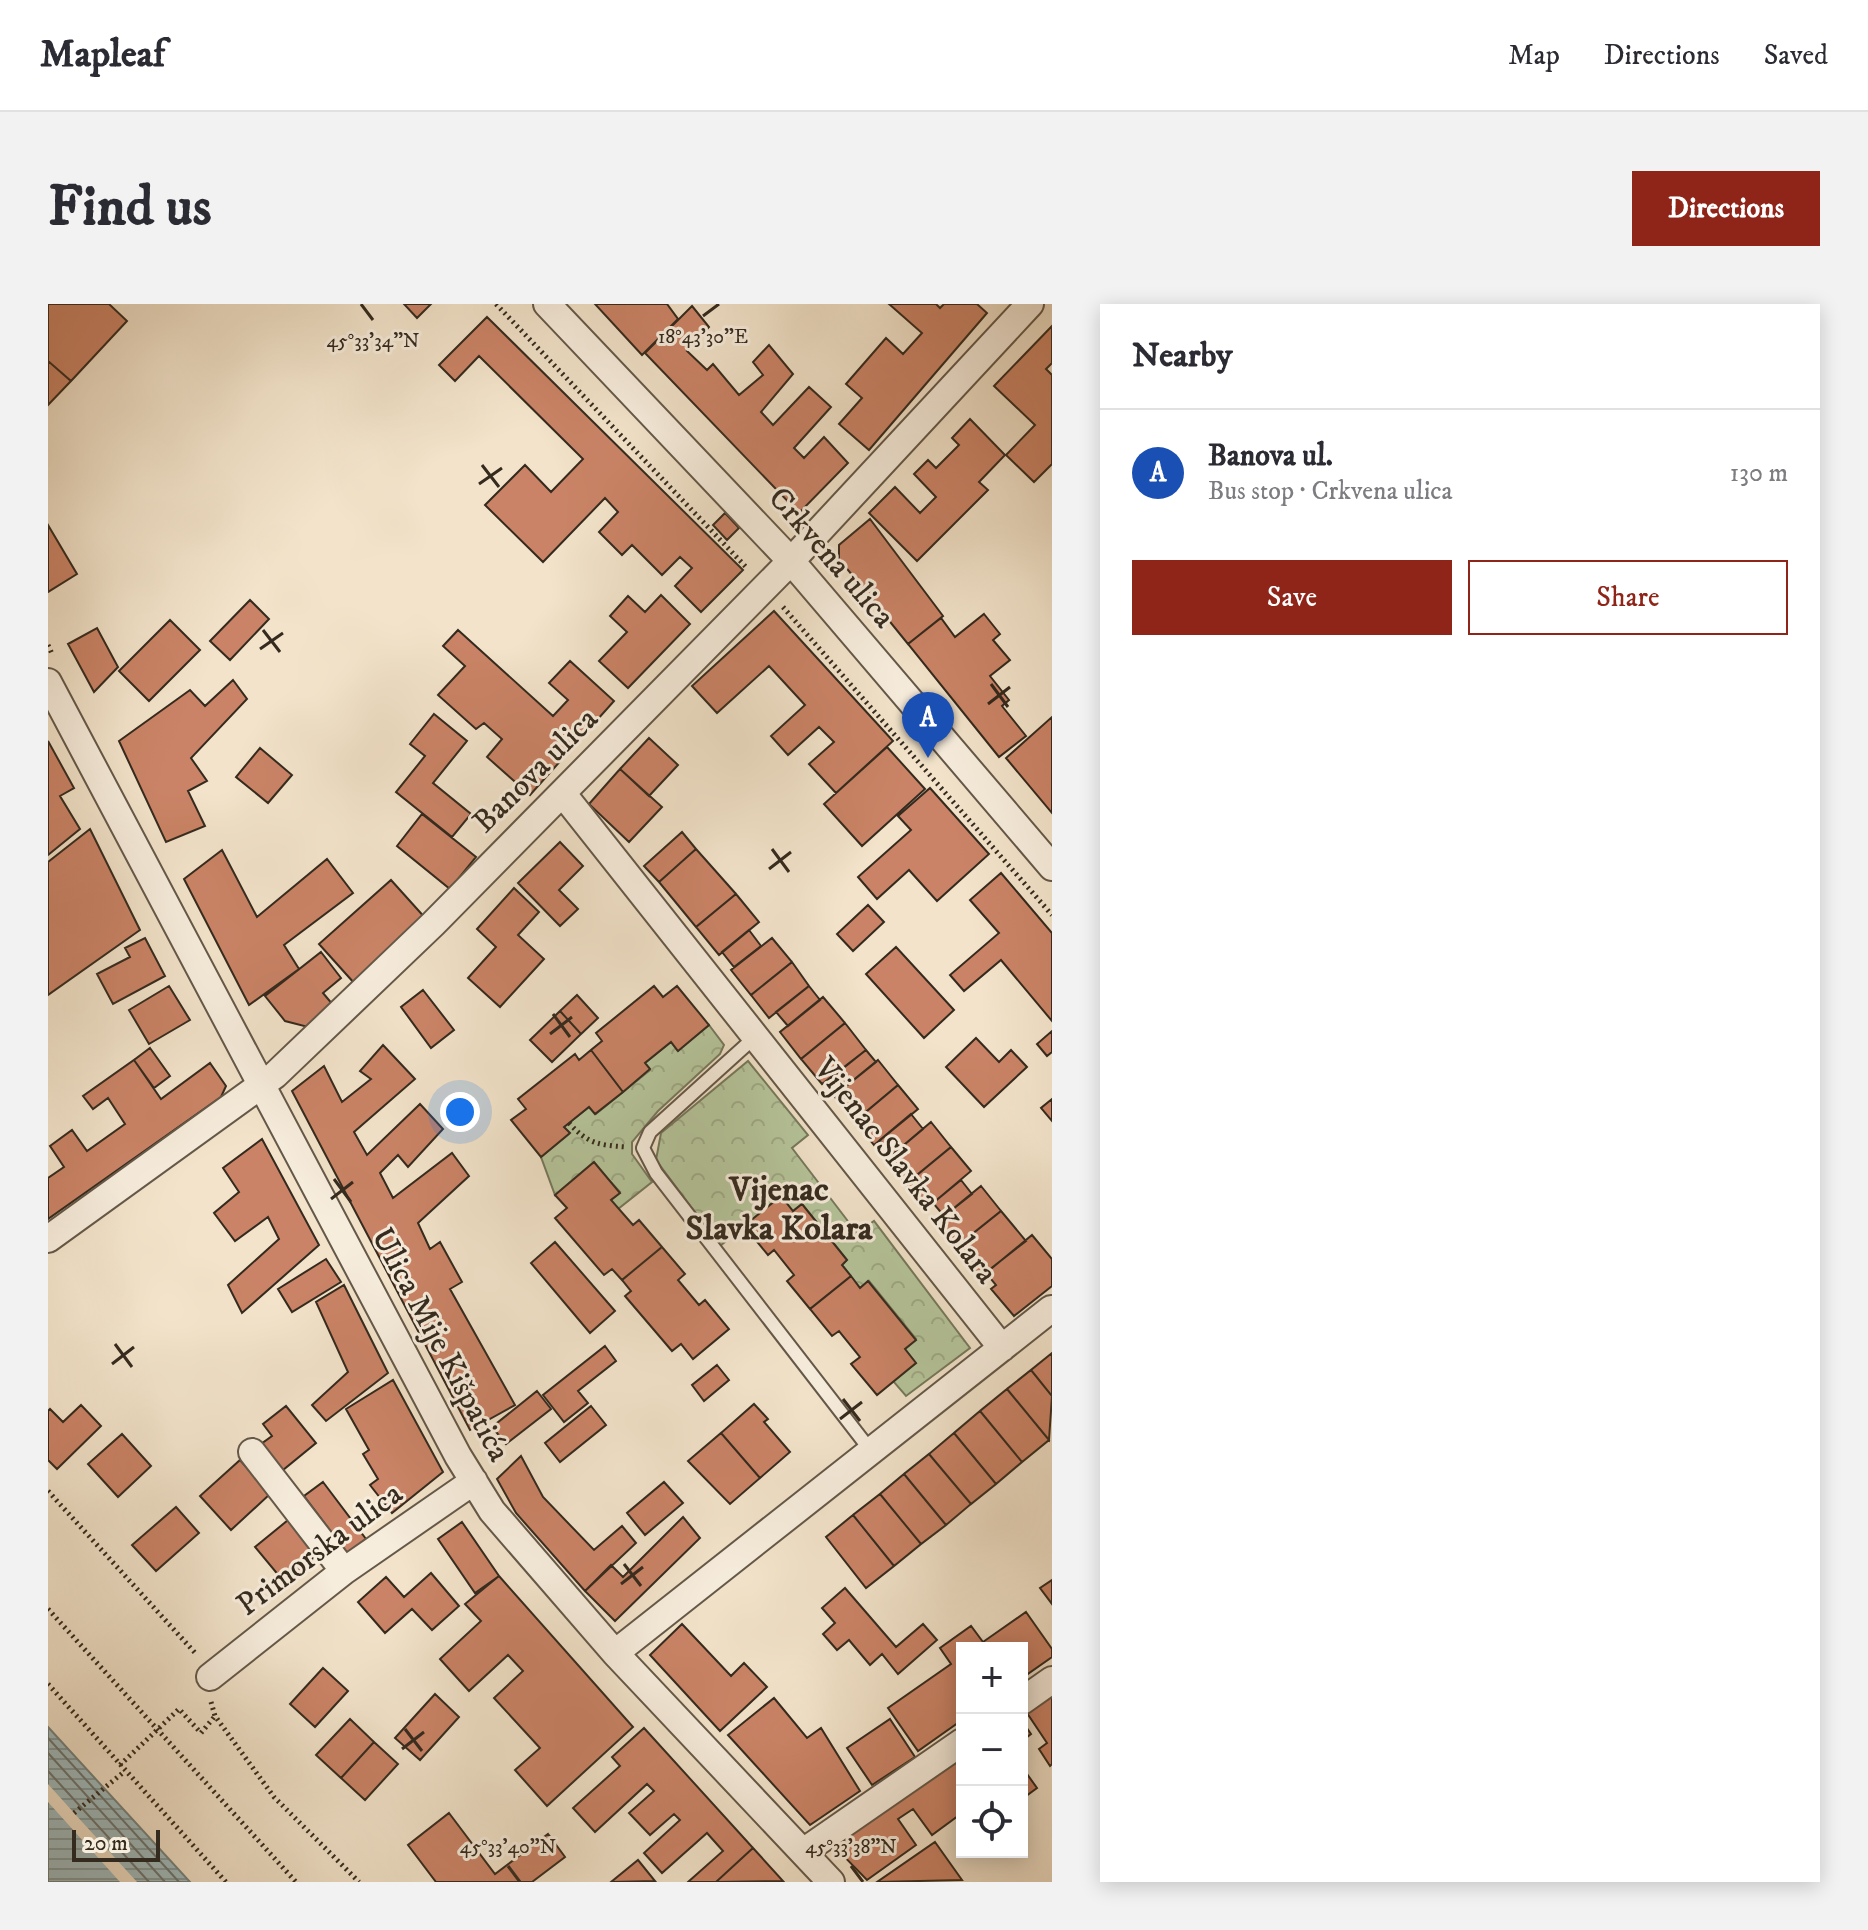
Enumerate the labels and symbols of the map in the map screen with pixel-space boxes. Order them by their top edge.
text: 18°43'30"E [658,325,748,350]
text: 45°33'34"N [326,329,420,354]
street label: Crkvena ulica [759,479,903,637]
pin: A [902,692,954,758]
street label: Banova ulica [465,700,607,842]
street label: Vijenac Slavka Kolara [804,1049,1006,1292]
your location [440,1092,480,1132]
district label: Vijenac Slavka Kolara [685,1169,873,1250]
street label: Ulica Mije Kišpatića [362,1221,519,1469]
street label: Primorska ulica [229,1474,411,1625]
scale bar [72,1826,160,1862]
text: 45°33'40"N [460,1835,556,1860]
text: 45°33'38"N [805,1835,897,1860]

